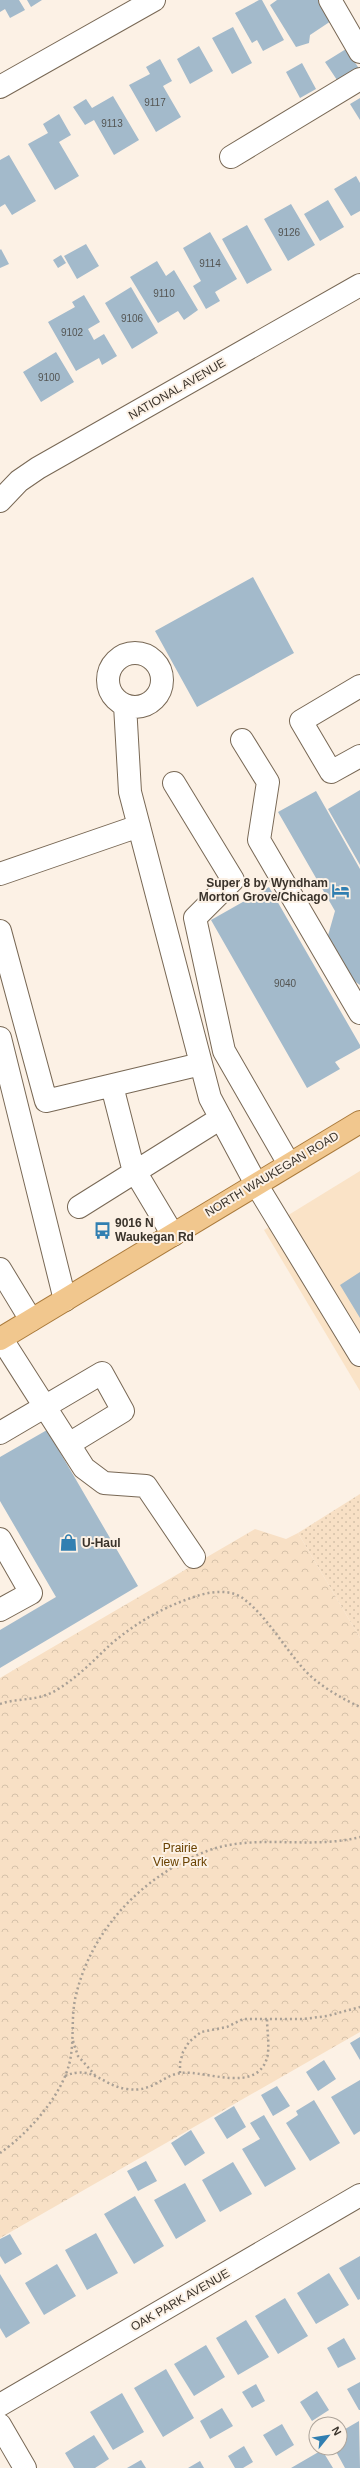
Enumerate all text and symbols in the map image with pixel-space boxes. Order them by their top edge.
house number: 9117 [144,97,166,108]
house number: 9113 [101,118,123,129]
house number: 9126 [278,227,301,238]
house number: 9114 [199,258,221,269]
house number: 9110 [153,288,175,299]
house number: 9106 [121,313,144,324]
house number: 9102 [61,327,84,338]
street label: NATIONAL AVENUE [126,355,228,423]
house number: 9100 [38,372,61,383]
place label: Super 8 by Wyndham Morton Grove/Chicago [199,876,328,904]
hotel icon: Super 8 by Wyndham Morton Grove/Chicago [331,880,351,900]
house number: 9040 [274,978,297,989]
street label: NORTH WAUKEGAN ROAD [203,1128,342,1219]
place label: 9016 N Waukegan Rd [115,1216,194,1244]
bus stop icon: 9016 N Waukegan Rd [92,1220,112,1240]
shop icon: U-Haul [59,1533,79,1553]
place label: U-Haul [82,1536,121,1550]
park label: Prairie View Park [153,1841,208,1869]
street label: OAK PARK AVENUE [128,2266,232,2334]
north arrow [308,2416,348,2456]
text: N [329,2425,344,2437]

